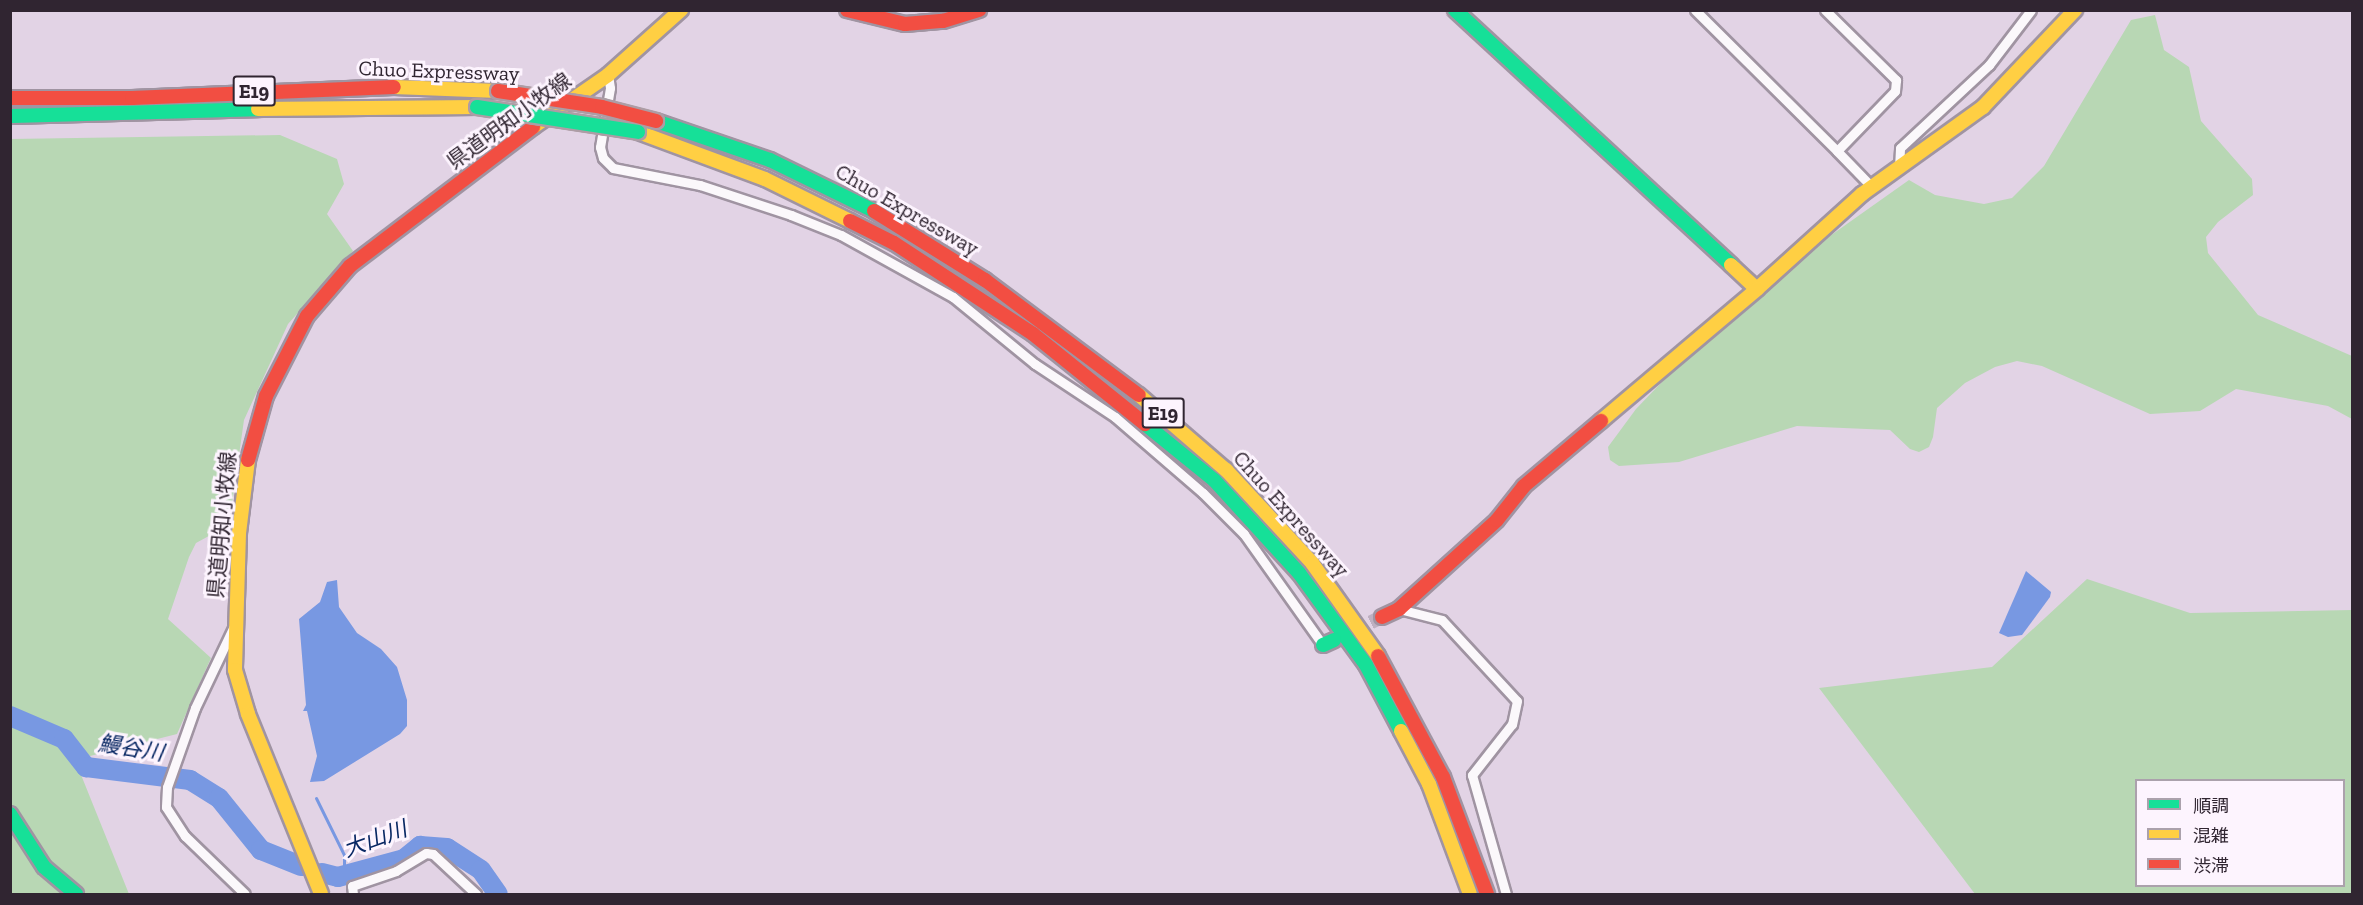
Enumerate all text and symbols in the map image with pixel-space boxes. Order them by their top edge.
street label: Chuo Expressway [358,56,520,86]
street label: 県道明知小牧線 [442,68,576,174]
road number: E19 [232,74,276,108]
street label: Chuo Expressway [831,159,983,261]
road number: E19 [1140,396,1186,430]
street label: Chuo Expressway [1228,446,1354,582]
street label: 県道明知小牧線 [203,451,241,599]
water label: 鰻谷川 [96,730,166,766]
legend [2135,779,2345,887]
text: 順調 [2193,795,2229,817]
water label: 大山川 [339,815,411,863]
text: 混雑 [2193,825,2229,847]
text: 渋滞 [2193,855,2229,877]

